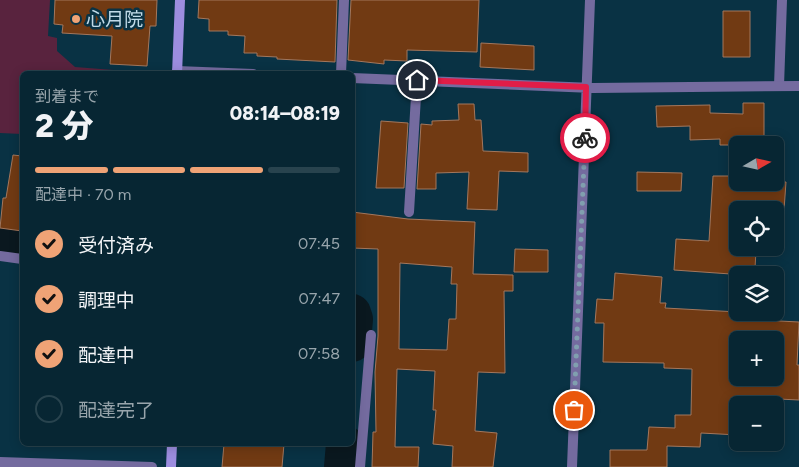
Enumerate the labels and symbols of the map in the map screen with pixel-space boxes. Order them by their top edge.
place label: 心月院 [86,8,143,31]
marker: 心月院 [70,13,82,25]
pin [396,59,438,101]
courier [560,113,610,163]
north arrow [729,136,784,191]
pin [553,389,595,431]

